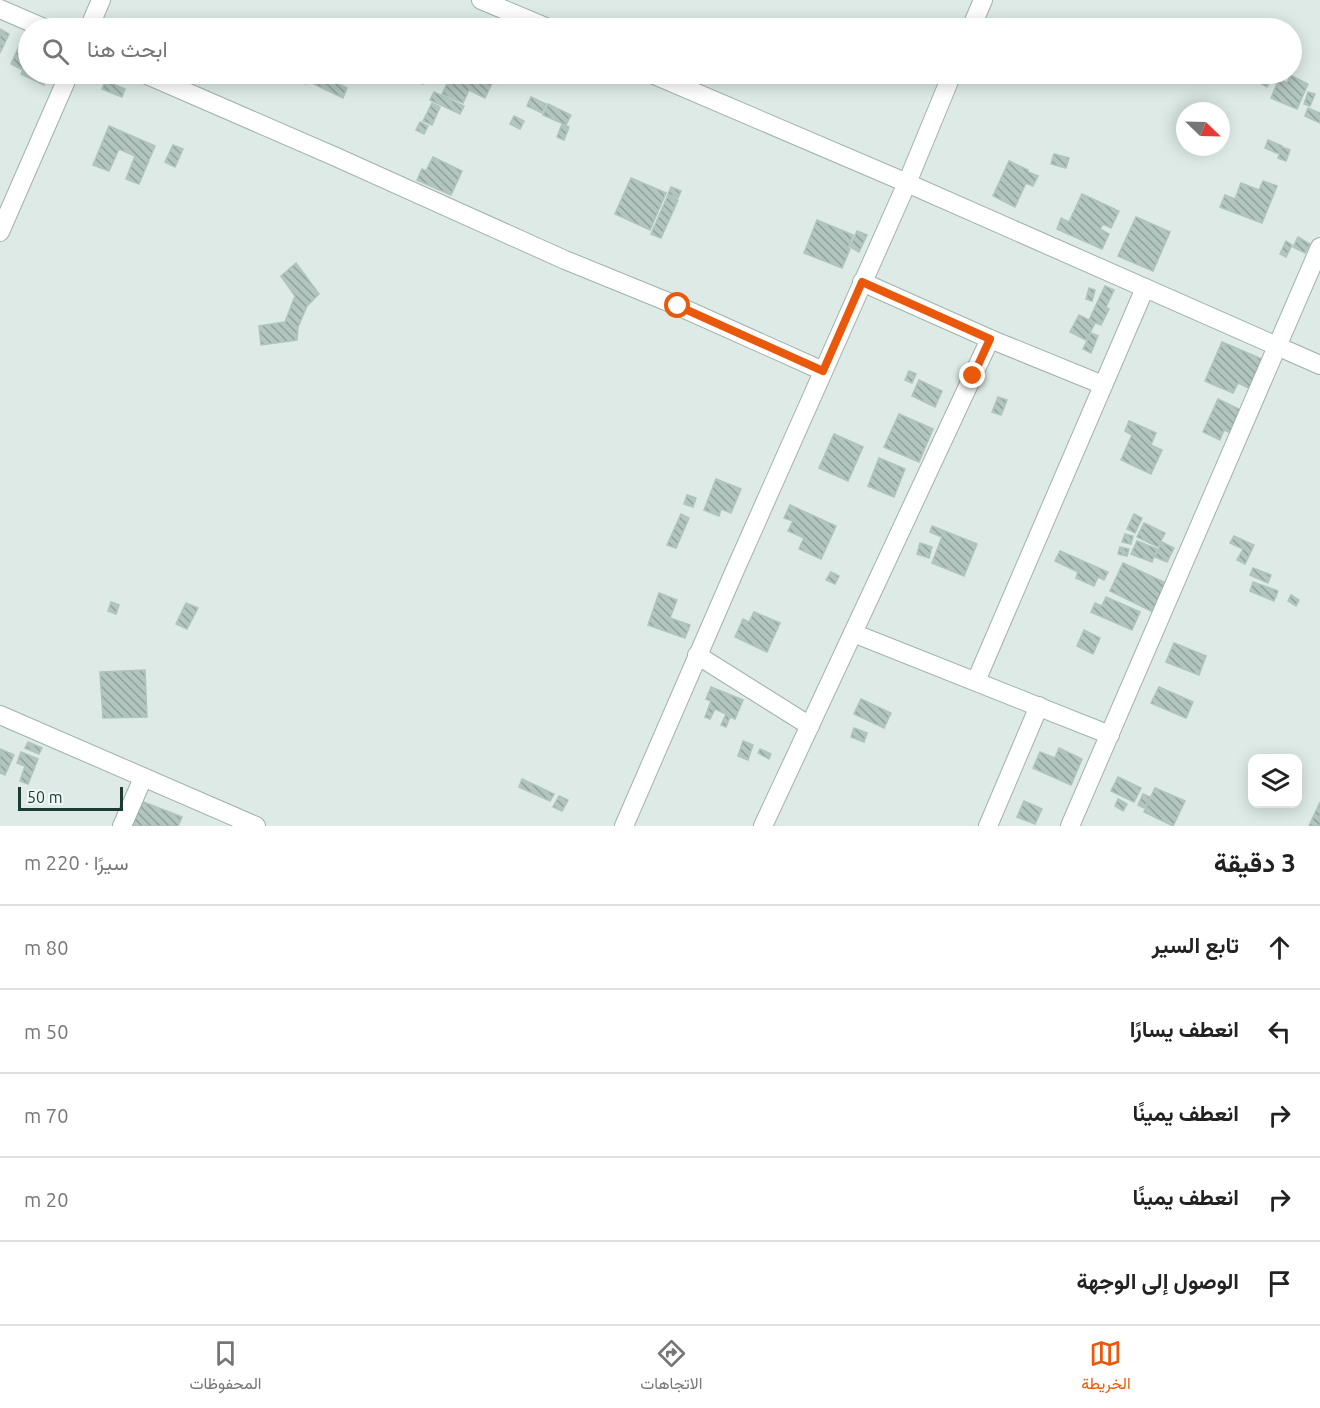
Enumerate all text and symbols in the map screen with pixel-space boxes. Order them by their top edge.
search box [18,18,1302,84]
icon: search [39,35,72,68]
text: ابحث هنا [87,36,168,61]
north arrow [1176,102,1230,156]
route start [664,292,690,318]
route end [959,362,985,388]
map controls [1248,754,1302,808]
button: layers [1248,754,1302,808]
scale bar [18,784,123,812]
text: 50 m [27,788,63,806]
text: 3 دقيقة [1214,848,1296,877]
text: سيرًا · 220 m [24,851,129,874]
icon: ahead [1263,931,1296,964]
text: تابع السير [1152,932,1239,957]
text: 80 m [24,936,68,959]
icon: left [1263,1015,1296,1048]
text: انعطف يسارًا [1130,1016,1239,1041]
text: 50 m [24,1020,68,1043]
icon: right [1263,1099,1296,1132]
text: انعطف يمينًا [1132,1100,1239,1125]
text: 70 m [24,1104,68,1127]
icon: right [1263,1183,1296,1216]
text: انعطف يمينًا [1132,1184,1239,1209]
text: 20 m [24,1188,68,1211]
icon: arrive [1263,1267,1296,1300]
text: الوصول إلى الوجهة [1076,1268,1239,1293]
tab: المحفوظات [189,1337,262,1398]
tab: الاتجاهات [640,1337,702,1398]
tab: الخريطة [1081,1337,1131,1398]

